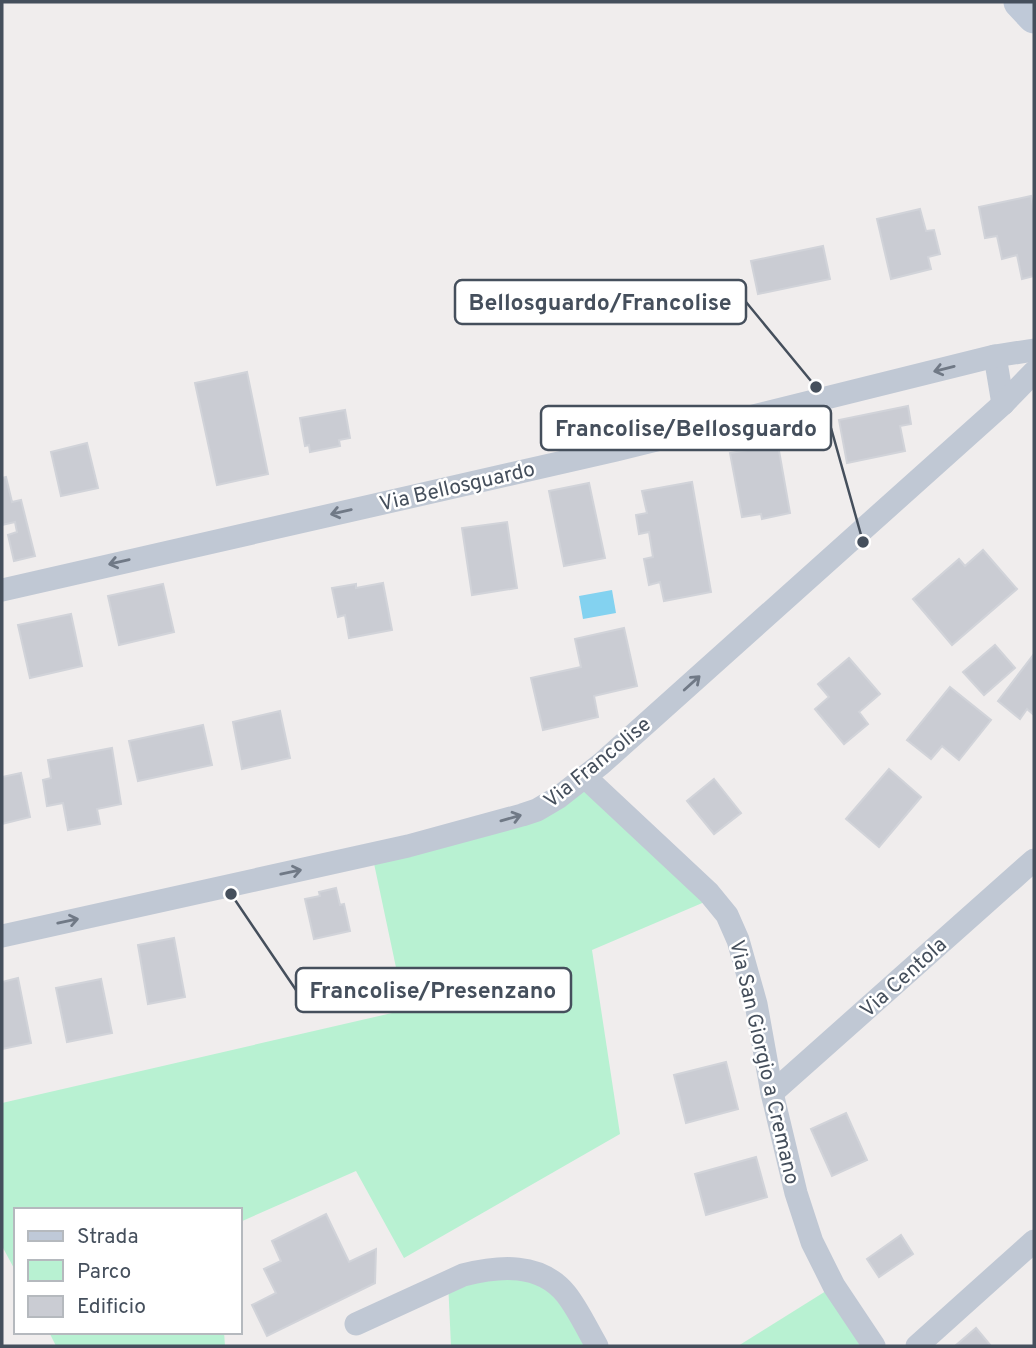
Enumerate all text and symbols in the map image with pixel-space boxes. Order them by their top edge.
callout: Bellosguardo/Francolise [455,280,746,324]
text: Bellosguardo/Francolise [468,290,732,319]
one-way arrow [933,363,955,376]
callout: Francolise/Bellosguardo [541,406,831,450]
text: Francolise/Bellosguardo [555,416,817,445]
street label: Via Bellosguardo [377,456,538,518]
one-way arrow [330,506,353,520]
one-way arrow [108,556,131,570]
one-way arrow [682,675,700,691]
street label: Via Francolise [539,712,657,815]
one-way arrow [500,811,522,824]
one-way arrow [279,865,302,878]
one-way arrow [56,914,79,927]
street label: Via Centola [855,932,953,1024]
street label: Via San Giorgio a Cremano [722,937,805,1187]
callout: Francolise/Presenzano [296,968,571,1012]
text: Francolise/Presenzano [310,978,556,1007]
legend [14,1208,242,1334]
text: Strada [77,1224,138,1251]
text: Parco [77,1259,131,1286]
text: Edificio [77,1294,146,1321]

